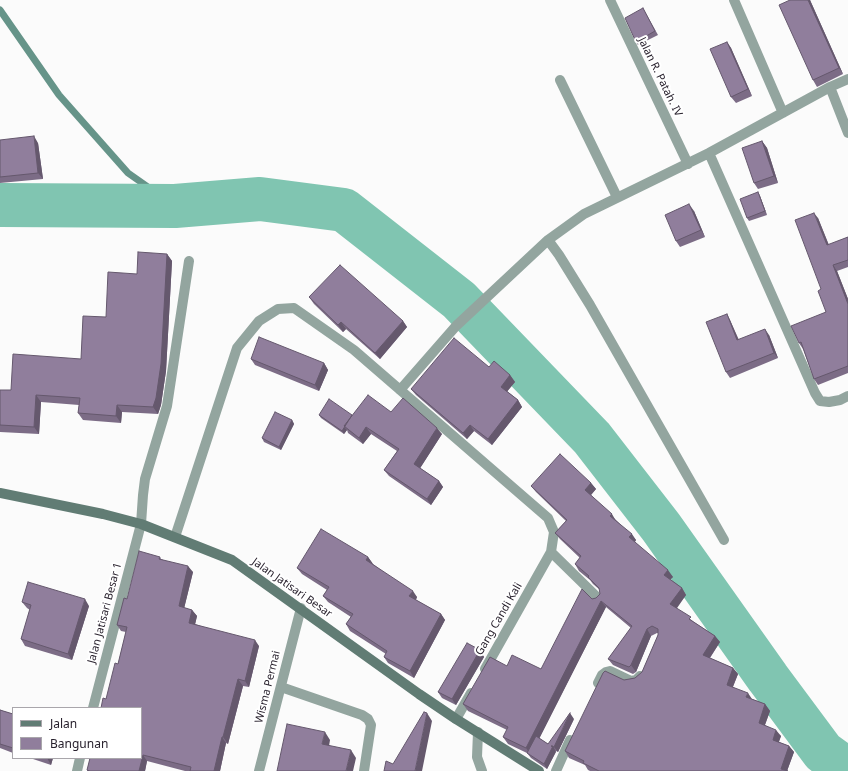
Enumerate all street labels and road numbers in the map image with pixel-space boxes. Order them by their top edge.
street label: Jalan R. Patah. IV [635,35,685,119]
street label: Jalan Jatisari Besar [249,555,335,621]
street label: Jalan Jatisari Besar 1 [85,561,125,665]
street label: Gang Candi Kali [473,580,525,658]
street label: Wisma Permai [253,649,283,725]

